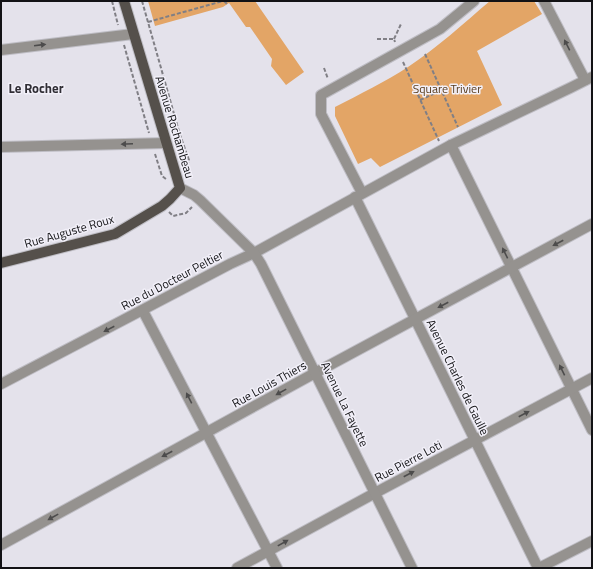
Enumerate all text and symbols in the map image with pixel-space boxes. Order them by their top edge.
one-way arrow [564,40,570,51]
one-way arrow [34,42,46,48]
street label: Avenue Rochambeau [150,73,200,181]
district label: Le Rocher [9,78,64,98]
park label: Square Trivier [413,79,481,98]
one-way arrow [120,141,133,147]
street label: Rue Auguste Roux [22,209,117,253]
one-way arrow [552,239,564,246]
street label: Rue du Docteur Peltier [117,245,227,315]
one-way arrow [502,248,508,259]
one-way arrow [438,301,449,308]
street label: Avenue Charles de Gaulle [422,316,494,438]
one-way arrow [103,325,114,332]
street label: Rue Louis Thiers [228,355,310,412]
street label: Avenue La Fayette [316,358,374,450]
one-way arrow [559,364,565,376]
one-way arrow [275,389,287,395]
one-way arrow [185,392,192,404]
one-way arrow [519,411,530,417]
street label: Rue Pierre Loti [371,435,445,487]
one-way arrow [161,451,173,457]
one-way arrow [404,471,415,478]
one-way arrow [47,513,59,520]
one-way arrow [278,539,289,546]

